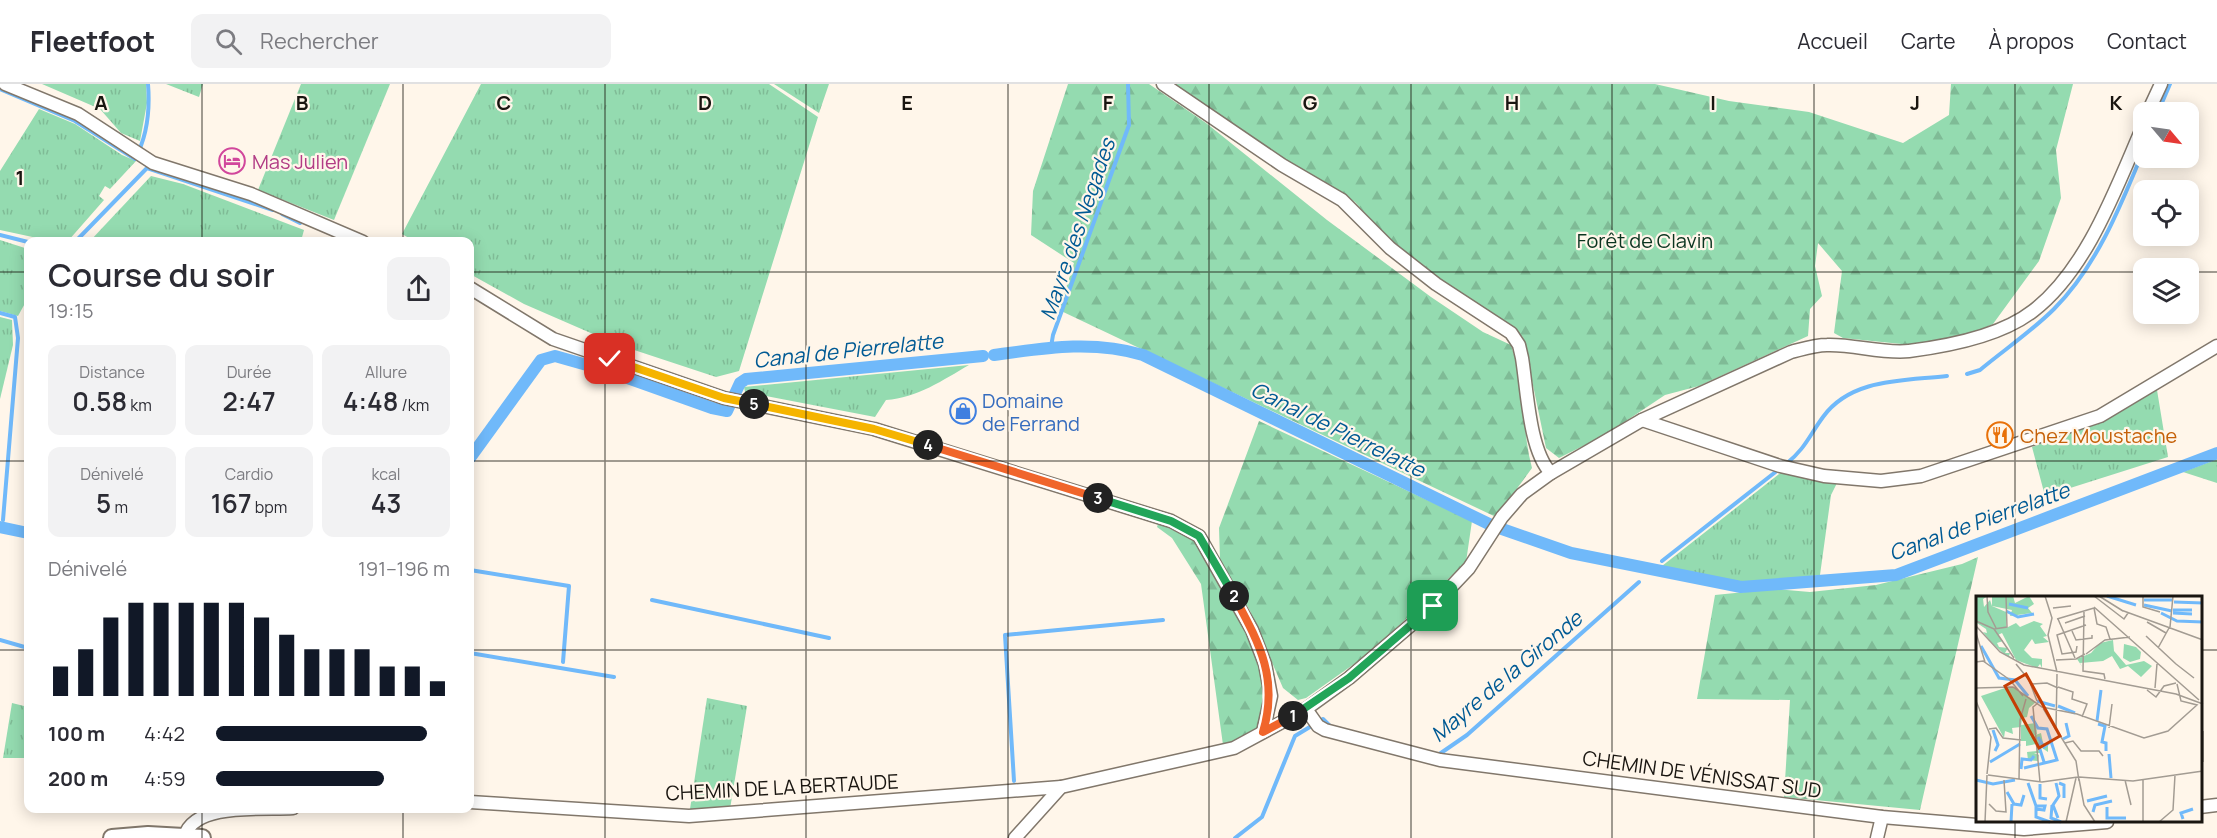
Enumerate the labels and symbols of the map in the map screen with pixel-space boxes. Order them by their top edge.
text: A [94,89,108,116]
text: B [296,89,309,116]
text: C [497,89,511,116]
text: D [698,89,712,116]
text: E [901,89,913,116]
text: F [1103,89,1114,116]
text: G [1303,89,1318,116]
text: H [1505,89,1519,116]
text: I [1710,89,1716,116]
text: J [1910,89,1920,116]
text: K [2110,89,2123,116]
north arrow [2133,102,2199,168]
water label: Mayre des Negades [1033,133,1122,323]
hotel icon: Mas Julien [217,146,247,176]
place label: Mas Julien [252,148,348,175]
text: 1 [16,164,24,191]
park label: Forêt de Clavin [1577,227,1713,254]
water label: Canal de Pierrelatte [752,326,946,374]
pin [584,333,635,384]
water label: Canal de Pierrelatte [1246,375,1431,484]
place label: Domaine de Ferrand [982,387,1080,437]
pin: 5 [739,389,769,419]
shop icon: Domaine de Ferrand [948,396,978,426]
restaurant icon: Chez Moustache [1985,420,2015,450]
place label: Chez Moustache [2020,422,2177,449]
pin: 4 [913,430,943,460]
water label: Canal de Pierrelatte [1885,475,2075,567]
pin: 3 [1083,483,1113,513]
pin [1407,580,1458,631]
pin: 2 [1219,581,1249,611]
inset map [1976,596,2202,823]
water label: Mayre de la Gironde [1424,603,1589,748]
pin: 1 [1278,701,1308,731]
street label: CHEMIN DE VÉNISSAT SUD [1581,744,1823,804]
street label: CHEMIN DE LA BERTAUDE [665,767,899,807]

